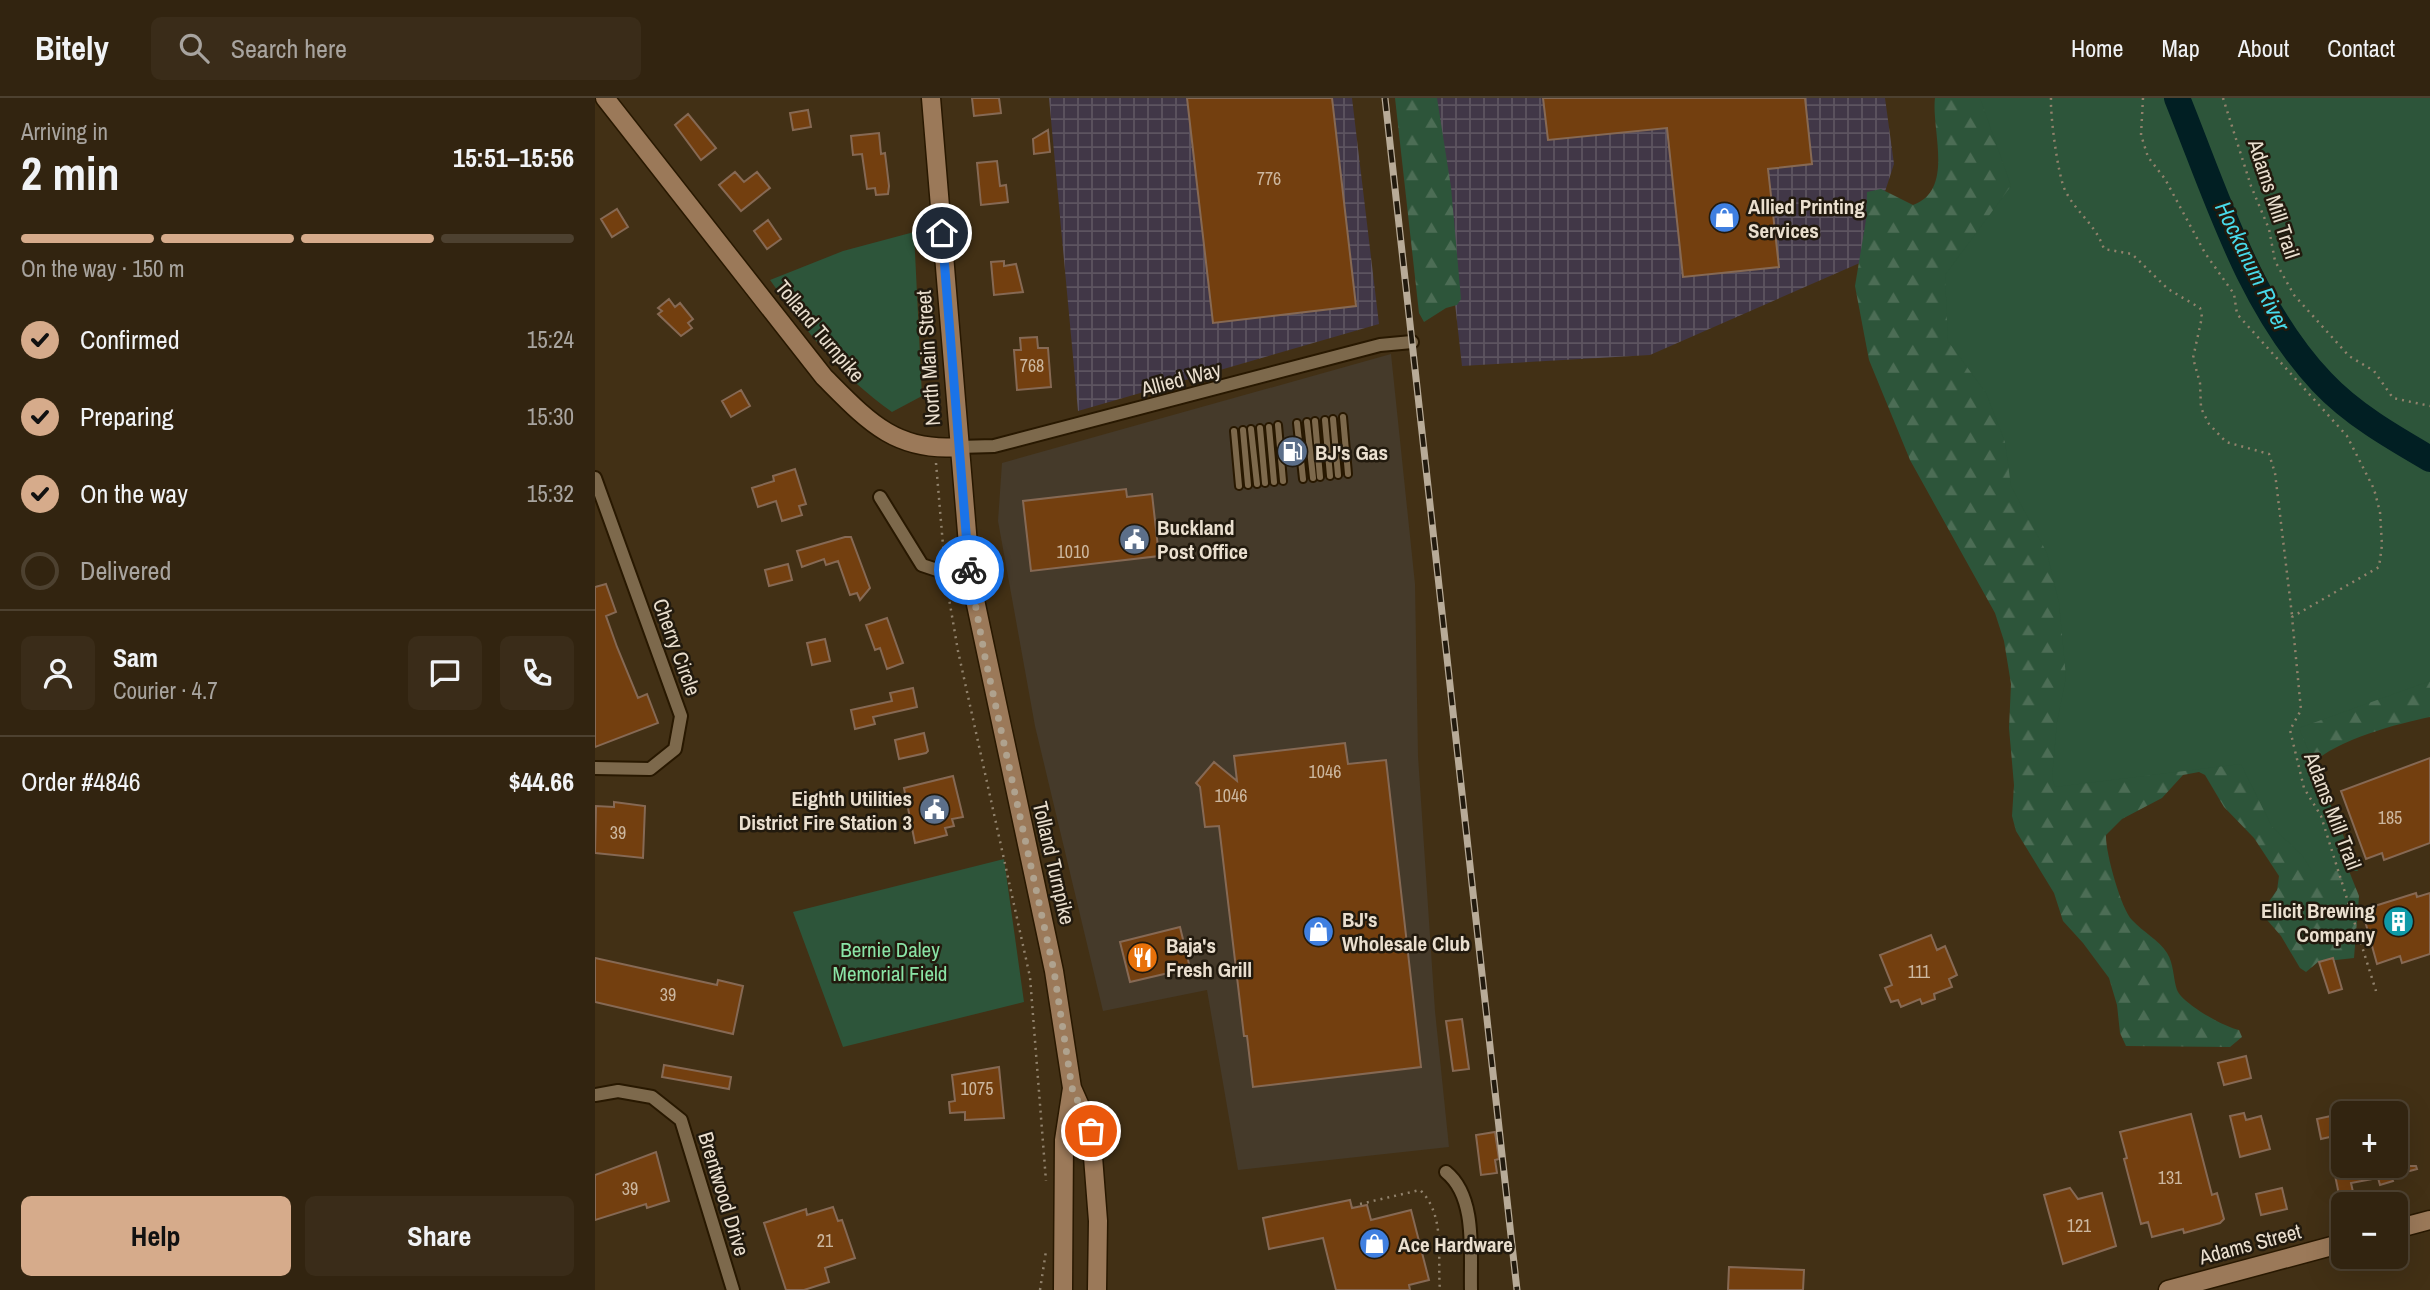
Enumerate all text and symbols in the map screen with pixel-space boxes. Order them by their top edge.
search box [151,17,641,80]
text: Bitely [35,26,109,70]
icon: search [175,29,213,67]
text: Search here [231,31,347,66]
text: Home [2071,32,2123,64]
text: Map [2161,32,2200,64]
text: About [2238,32,2289,64]
text: Contact [2327,32,2395,64]
text: Arriving in [21,116,108,147]
street label: Adams Mill Trail [2241,135,2307,262]
text: 15:51–15:56 [453,140,574,175]
text: 2 min [21,142,120,204]
house number: 776 [1257,166,1281,191]
place label: Allied Printing Services [1748,192,1865,245]
water label: Hockanum River [2208,196,2298,337]
shop icon: Allied Printing Services [1708,201,1742,235]
pin [912,203,972,263]
icon: home [923,214,961,252]
text: On the way · 150 m [21,253,185,284]
street label: Tolland Turnpike [769,274,871,388]
street label: North Main Street [909,289,947,427]
icon: check [21,321,59,359]
text: Confirmed [80,322,180,357]
text: 15:24 [527,324,574,355]
house number: 768 [1020,353,1044,378]
street label: Allied Way [1137,354,1225,404]
icon: check [21,398,59,436]
text: Preparing [80,399,174,434]
text: 15:30 [527,401,574,432]
fuel station icon: BJ's Gas [1275,435,1309,469]
place label: BJ's Gas [1315,438,1388,467]
icon: check [21,475,59,513]
text: On the way [80,476,188,511]
text: 15:32 [527,478,574,509]
place label: Buckland Post Office [1157,513,1248,566]
public building icon: Buckland Post Office [1117,522,1151,556]
courier [934,535,1004,605]
house number: 1010 [1057,539,1089,564]
icon: bike [950,551,988,589]
text: Delivered [80,553,171,588]
street label: Cherry Circle [646,594,708,700]
button: person [21,636,95,710]
button: chat [408,636,482,710]
button: phone [500,636,574,710]
text: Sam [113,640,158,675]
text: Courier · 4.7 [113,675,218,706]
street label: Adams Mill Trail [2297,747,2369,874]
house number: 1046 [1309,759,1341,784]
text: Order #4846 [21,764,141,799]
text: $44.66 [509,764,574,799]
house number: 1046 [1215,783,1247,808]
place label: Eighth Utilities District Fire Station 3 [739,784,912,837]
public building icon: Eighth Utilities District Fire Station 3 [918,793,952,827]
street label: Tolland Turnpike [1026,799,1082,927]
house number: 185 [2378,805,2402,830]
house number: 39 [610,820,626,845]
place label: Elicit Brewing Company [2261,896,2375,949]
place label: BJ's Wholesale Club [1342,905,1470,958]
building icon: Elicit Brewing Company [2381,905,2415,939]
shop icon: BJ's Wholesale Club [1302,914,1336,948]
place label: Baja's Fresh Grill [1166,931,1252,984]
park label: Bernie Daley Memorial Field [833,935,947,988]
restaurant icon: Baja's Fresh Grill [1126,940,1160,974]
house number: 111 [1908,959,1931,984]
house number: 39 [660,982,676,1007]
house number: 1075 [961,1076,993,1101]
pin [1061,1101,1121,1161]
map controls [2331,1101,2408,1269]
button: + [2331,1101,2408,1178]
icon: bag [1072,1112,1110,1150]
street label: Brentwood Drive [691,1128,757,1260]
house number: 131 [2158,1165,2183,1190]
house number: 39 [622,1176,638,1201]
button: − [2331,1192,2408,1269]
button: Help [21,1196,291,1276]
button: Share [305,1196,574,1276]
house number: 121 [2067,1213,2092,1238]
street label: Adams Street [2195,1216,2304,1272]
shop icon: Ace Hardware [1358,1227,1392,1261]
house number: 21 [817,1228,834,1253]
place label: Ace Hardware [1398,1230,1513,1259]

